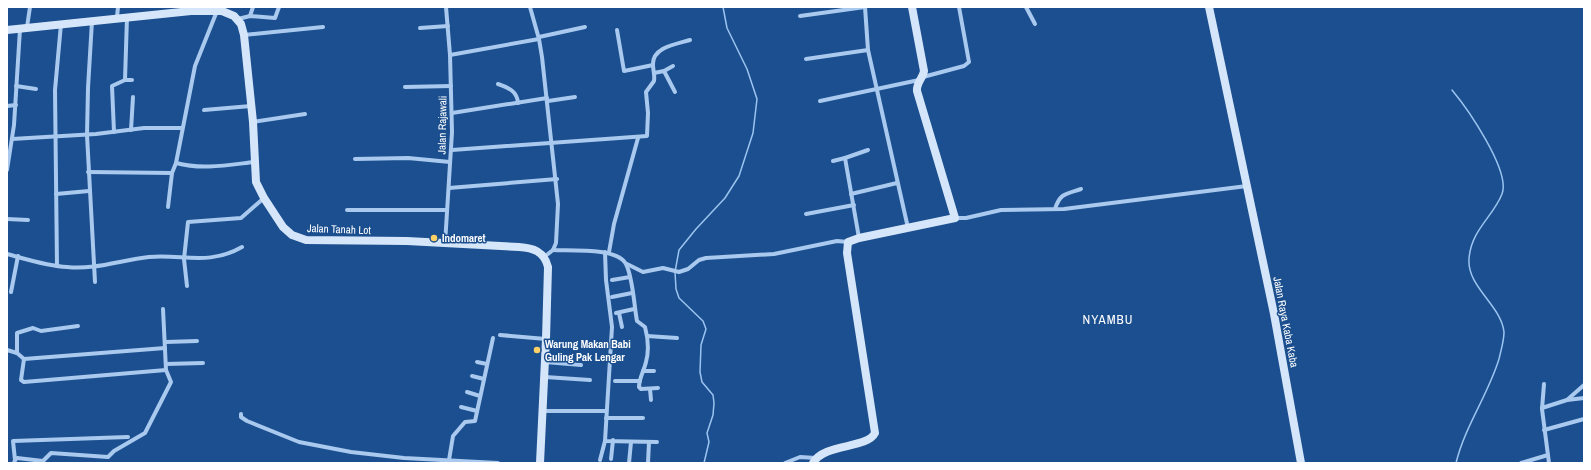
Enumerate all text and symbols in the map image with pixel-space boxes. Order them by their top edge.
street label: Jalan Rajawali [434,96,450,154]
street label: Jalan Tanah Lot [307,221,372,237]
place label: Indomaret [442,231,486,245]
marker: Indomaret [429,233,439,243]
street label: Jalan Raya Kaba Kaba [1270,275,1302,369]
district label: NYAMBU [1083,311,1133,328]
place label: Warung Makan Babi Guling Pak Lengar [545,337,631,364]
marker: Warung Makan Babi Guling Pak Lengar [532,345,542,355]

